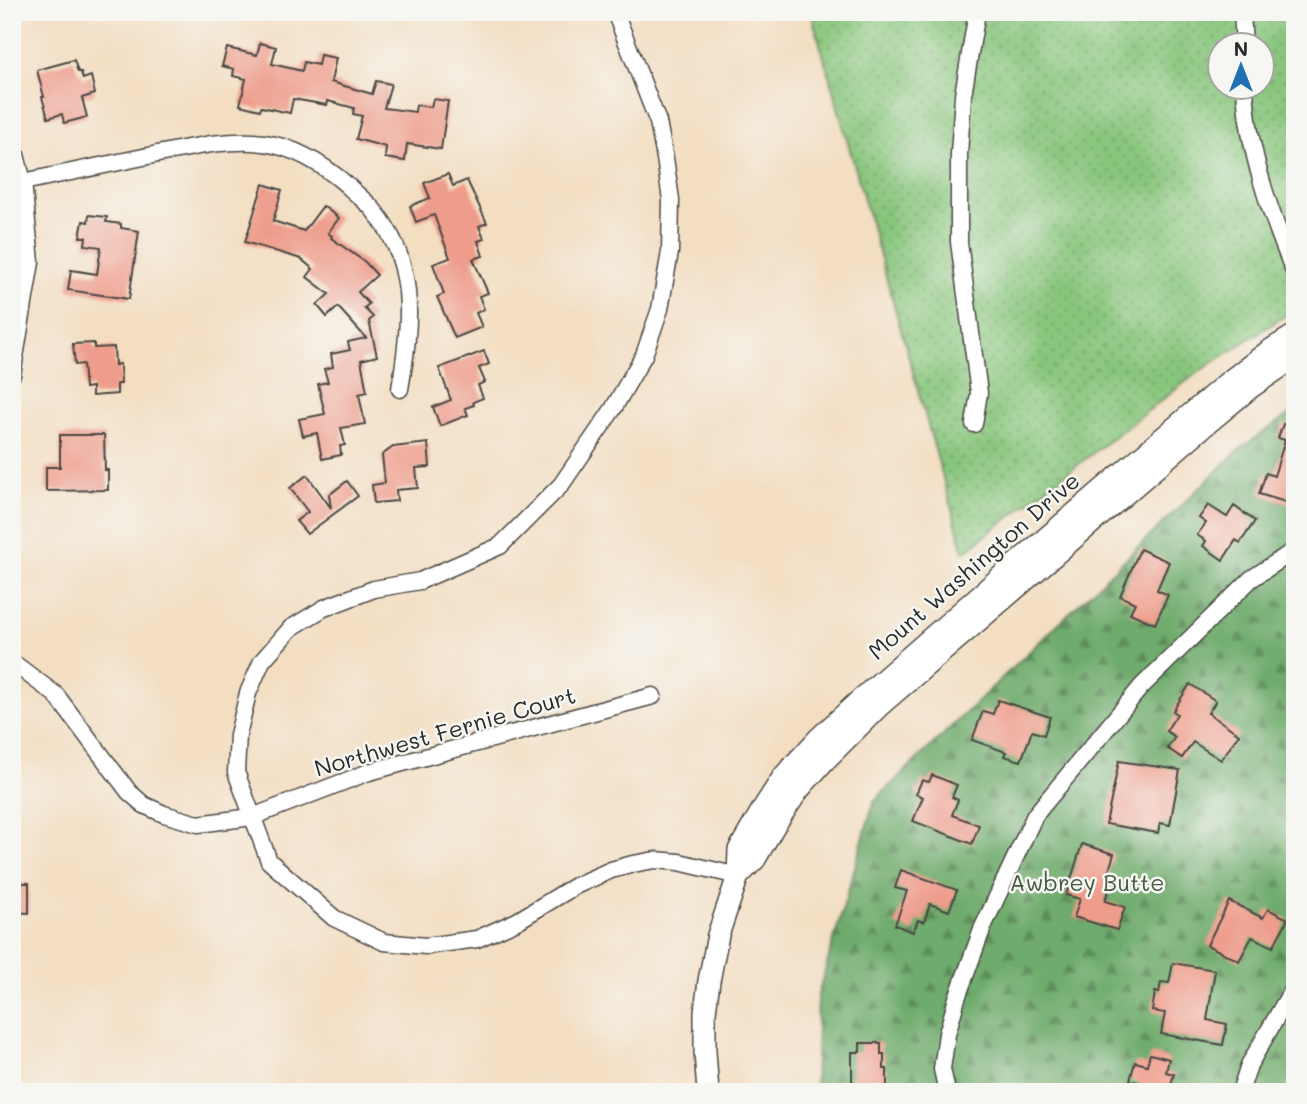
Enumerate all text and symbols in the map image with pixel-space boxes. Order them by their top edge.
north arrow [1206,32,1276,102]
text: N [1234,36,1248,61]
street label: Mount Washington Drive [861,465,1086,666]
street label: Northwest Fernie Court [311,679,579,783]
park label: Awbrey Butte [1010,867,1164,897]

